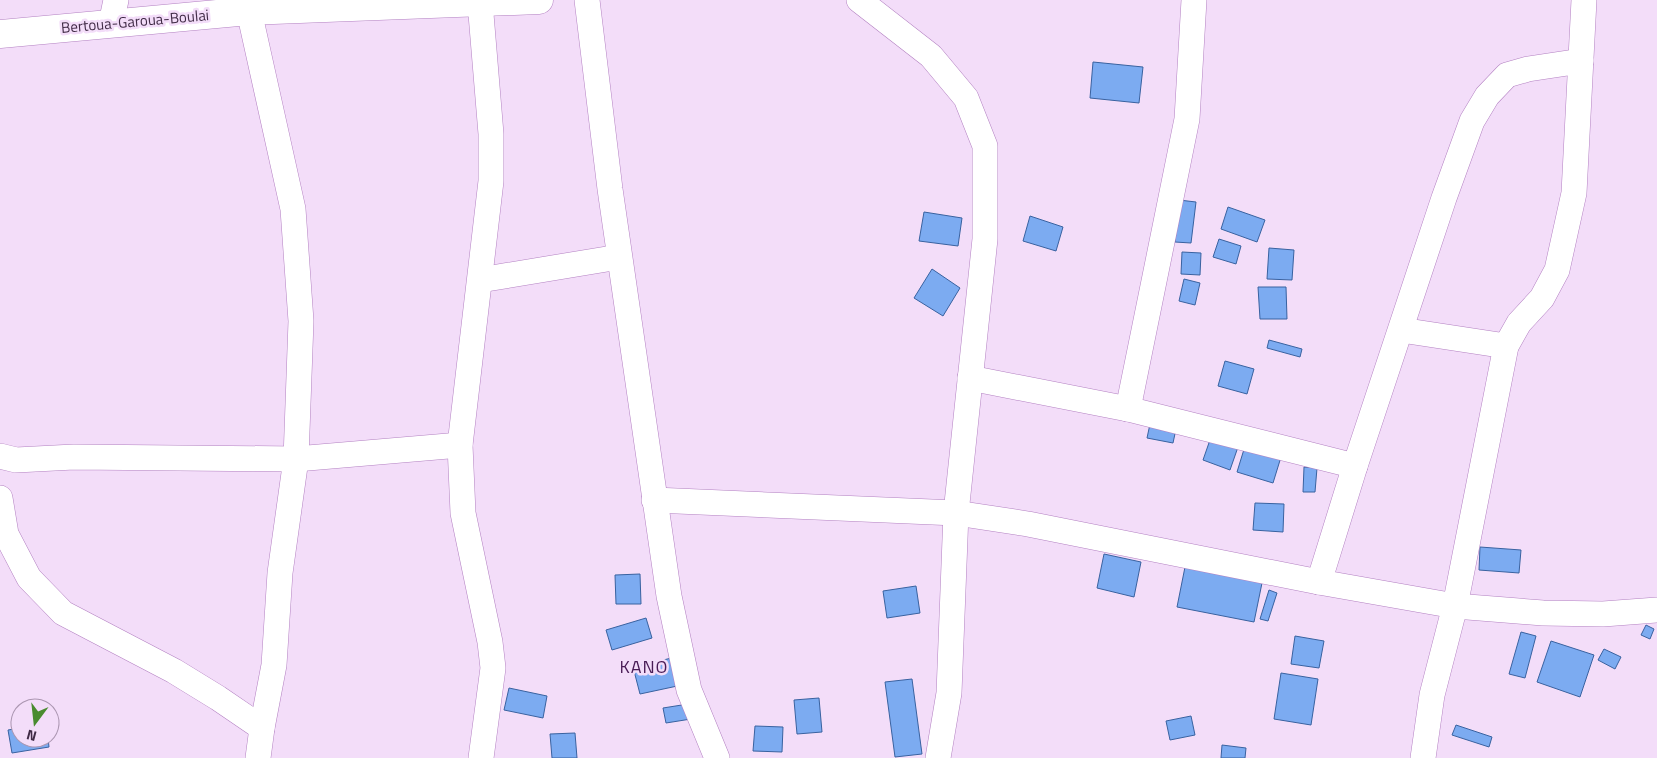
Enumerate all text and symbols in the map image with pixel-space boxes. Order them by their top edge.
street label: Bertoua-Garoua-Boulai [60,3,210,39]
district label: KANO [619,653,669,680]
north arrow [10,698,60,748]
text: N [24,725,39,747]

